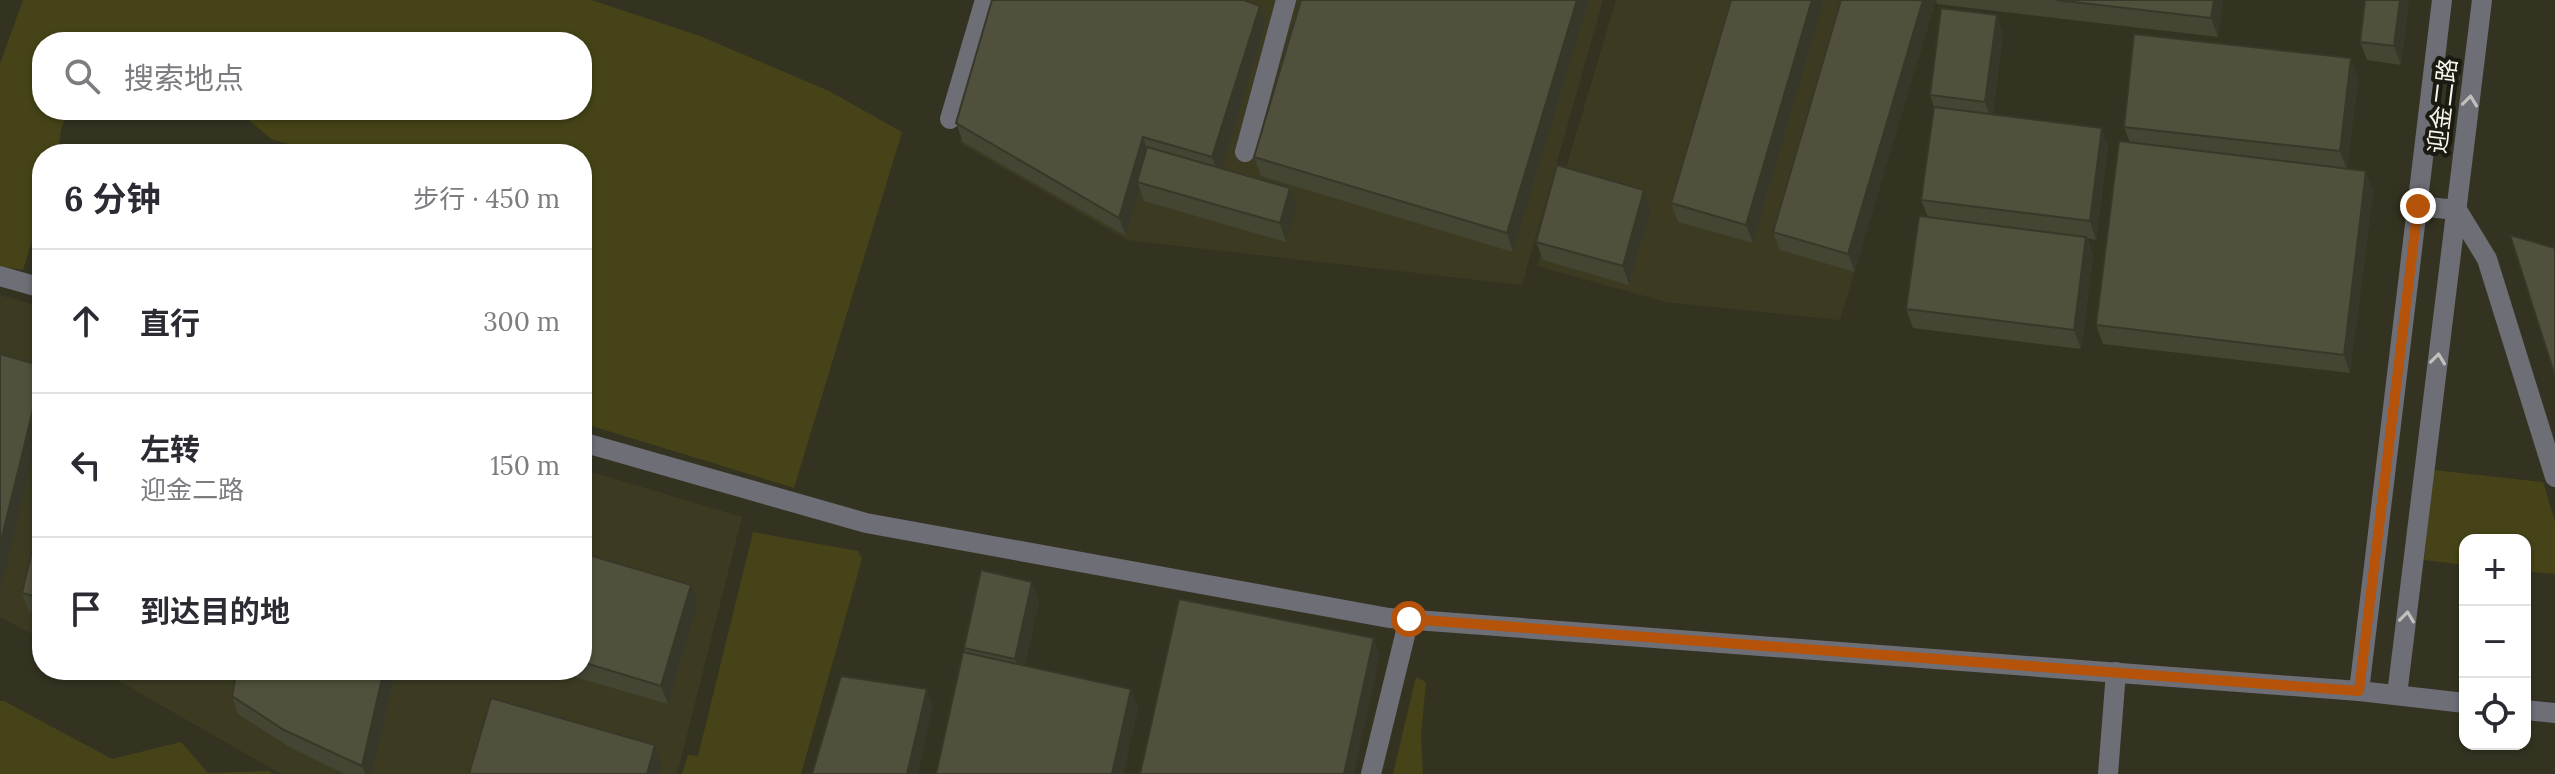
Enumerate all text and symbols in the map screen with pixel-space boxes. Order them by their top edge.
search box [32,32,592,120]
icon: search [60,54,104,98]
street label: 迎金二路 [2421,56,2464,155]
text: 搜索地点 [124,59,244,97]
one-way arrow [2461,94,2478,108]
text: 6 分钟 [64,177,161,220]
text: 步行 · 450 m [413,182,560,215]
route end [2400,188,2436,224]
icon: ahead [64,299,108,343]
text: 直行 [140,304,200,342]
text: 300 m [483,305,560,338]
one-way arrow [2430,352,2447,365]
text: 左转 [140,430,200,468]
icon: left [64,443,108,487]
text: 150 m [490,449,560,482]
text: 迎金二路 [140,473,244,506]
map controls [2459,534,2531,750]
button: + [2459,534,2531,606]
icon: arrive [64,587,108,631]
text: 到达目的地 [140,592,290,630]
route start [1391,601,1427,637]
button: − [2459,606,2531,678]
one-way arrow [2398,610,2415,623]
button: locate [2459,678,2531,750]

